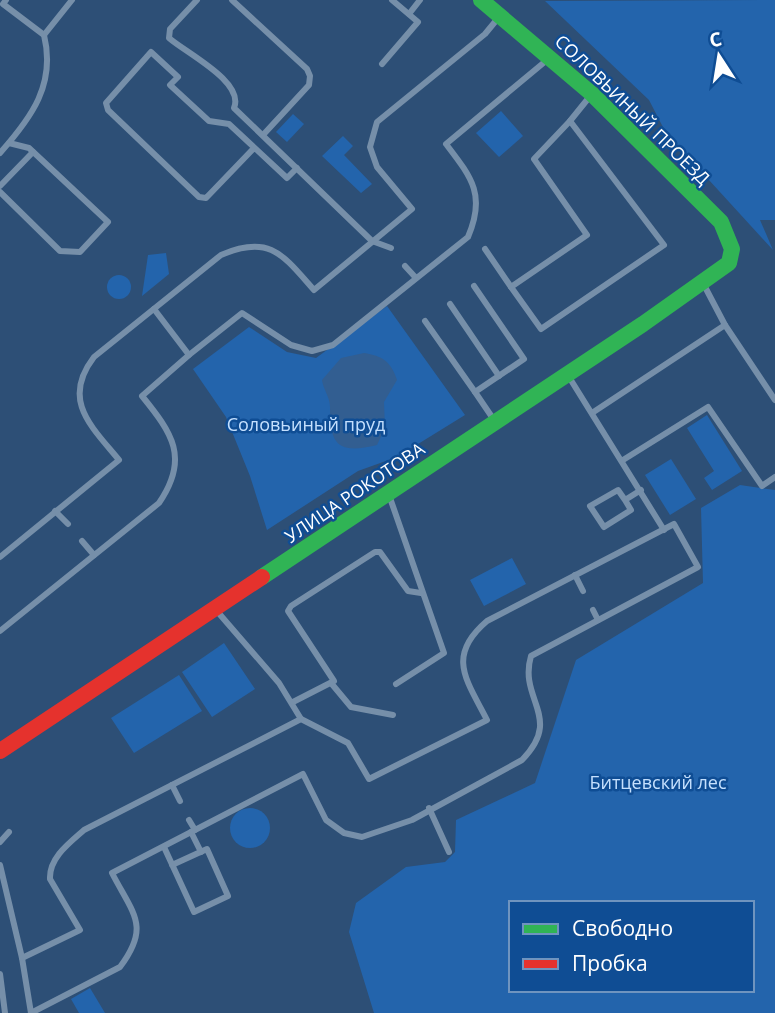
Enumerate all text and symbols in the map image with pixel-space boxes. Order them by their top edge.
north arrow [684,21,754,91]
street label: СОЛОВЬИНЫЙ ПРОЕЗД [550,31,714,189]
park label: Соловьиный пруд [227,412,385,436]
street label: УЛИЦА РОКОТОВА [280,436,429,548]
park label: Битцевский лес [589,770,727,794]
legend [509,901,754,992]
text: Свободно [572,914,673,942]
text: Пробка [572,949,648,977]

